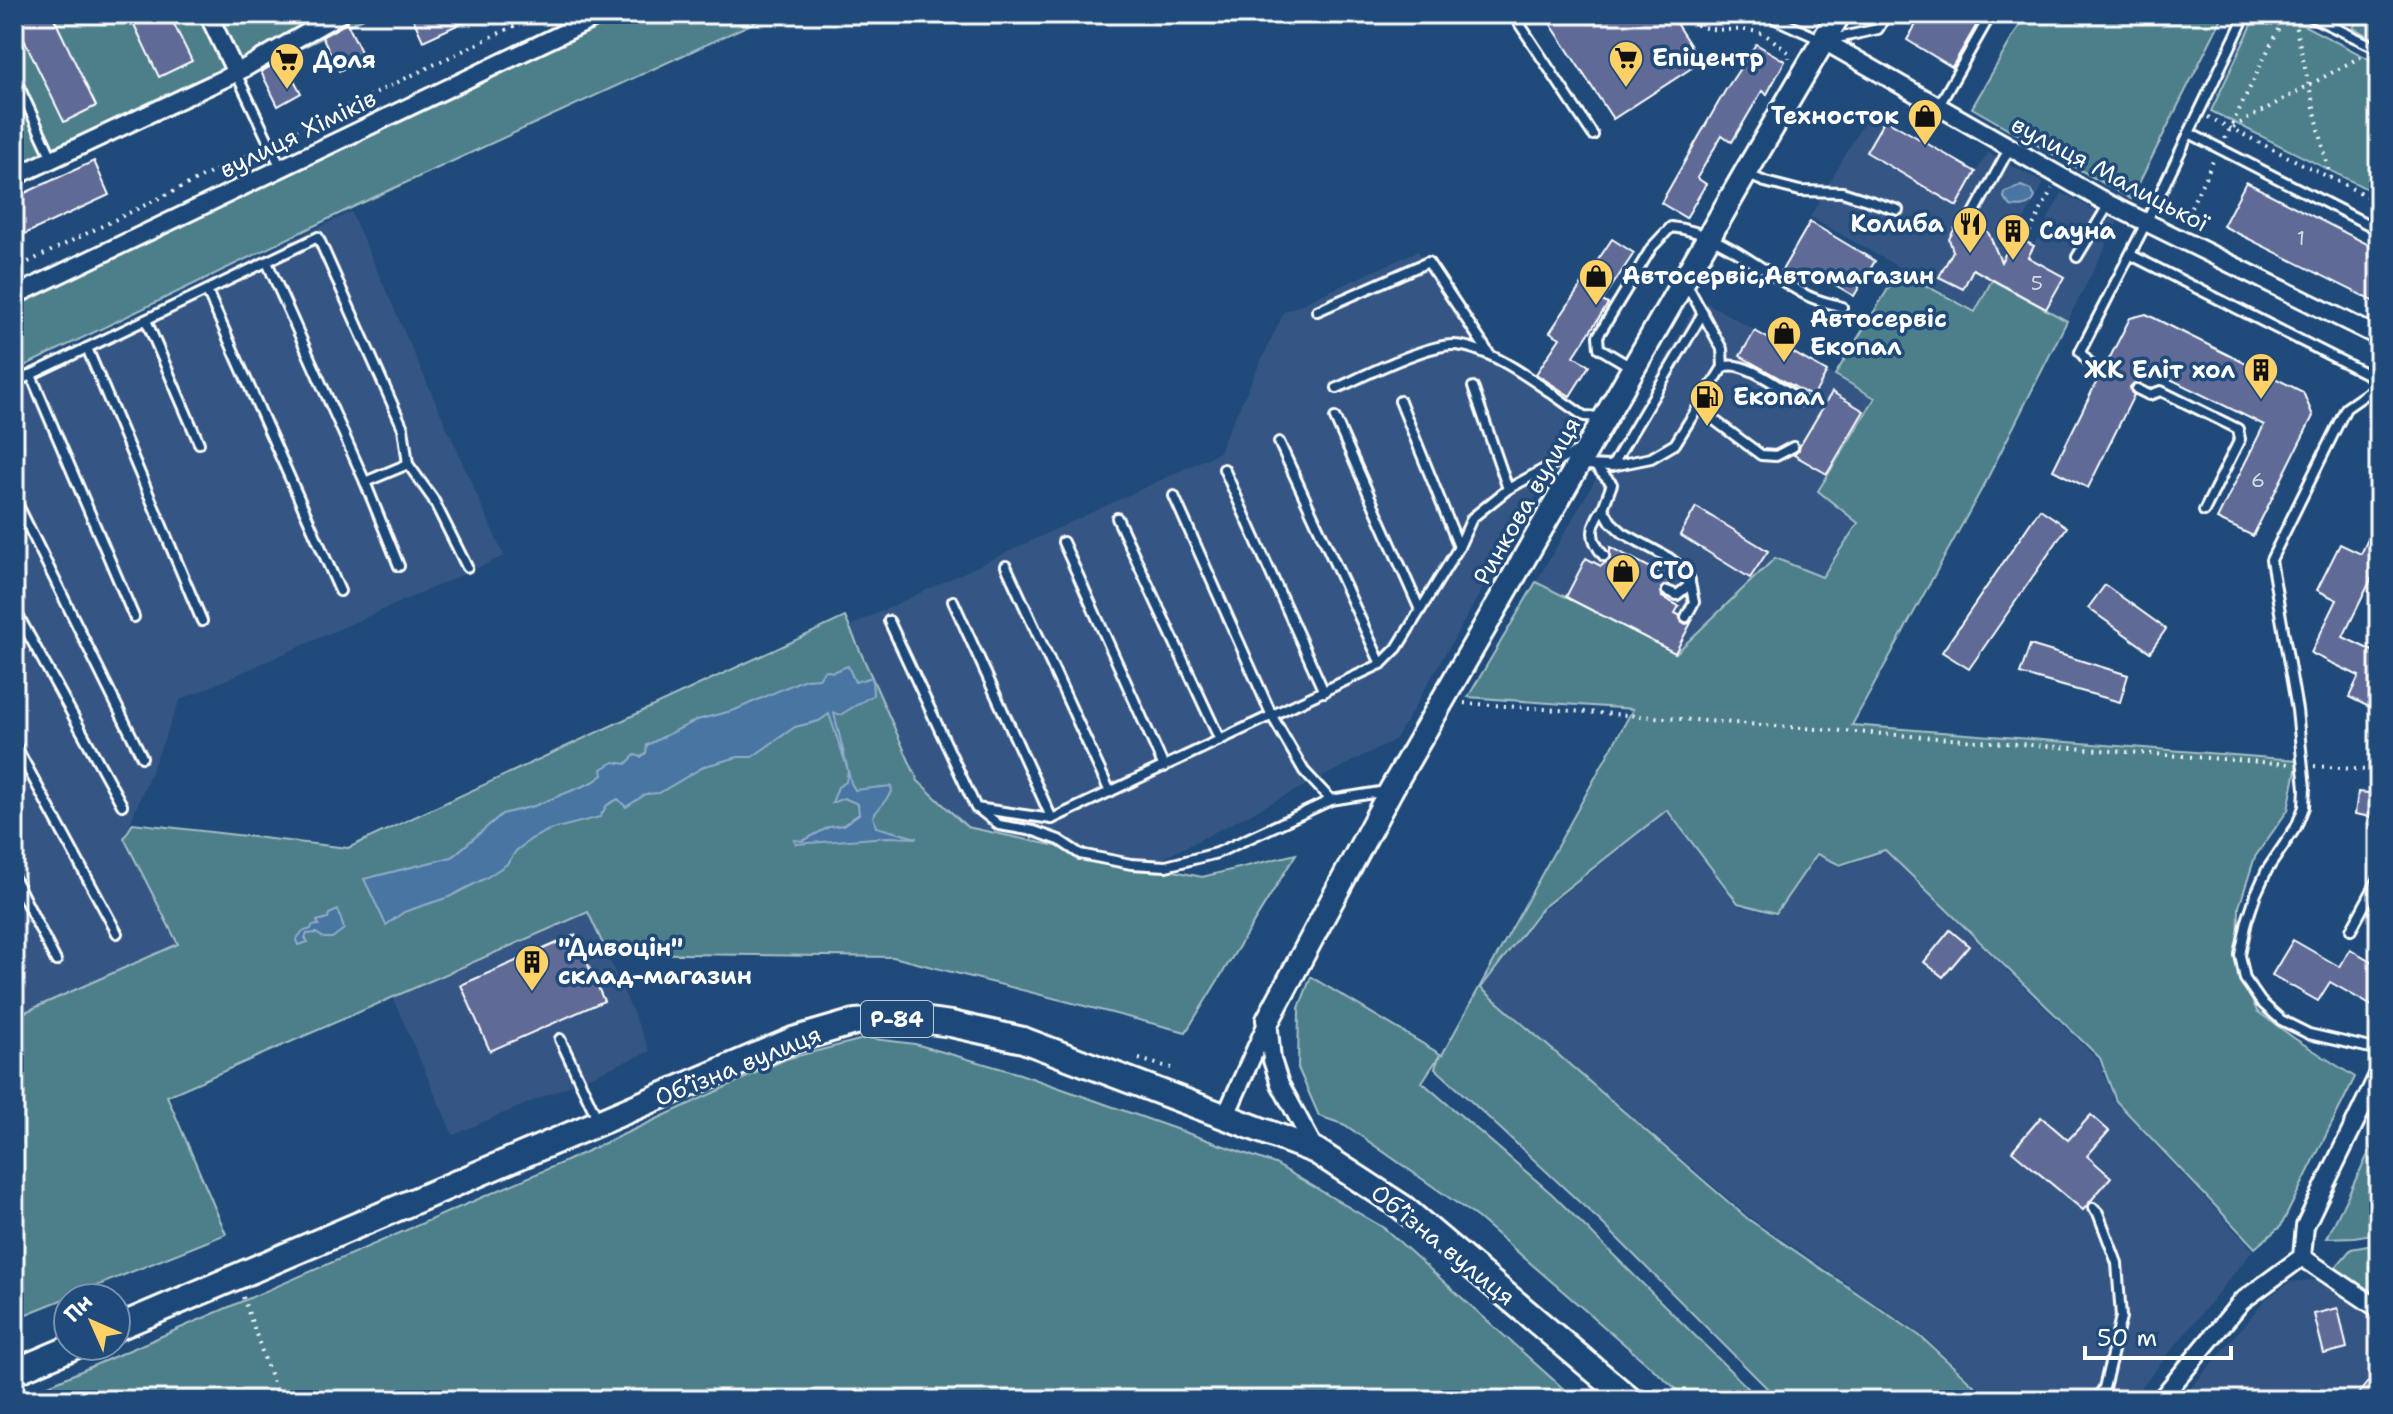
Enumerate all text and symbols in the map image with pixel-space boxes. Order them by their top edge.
supermarket icon: Епіцентр [1607,39,1645,89]
supermarket icon: Доля [268,41,306,91]
place label: Епіцентр [1652,42,1764,74]
place label: Доля [313,44,376,76]
street label: вулиця Хіміків [214,82,382,186]
shop icon: Техносток [1906,97,1944,147]
place label: Техносток [1771,100,1899,132]
street label: вулиця Малицької [2006,108,2215,240]
restaurant icon: Колиба [1951,205,1989,255]
place label: Колиба [1850,208,1945,240]
building icon: Сауна [1994,212,2032,262]
place label: Сауна [2039,215,2116,247]
house number: 1 [2297,225,2305,251]
shop icon: Автосервіс,Автомагазин [1577,257,1615,307]
place label: Автосервіс,Автомагазин [1622,260,1934,292]
house number: 5 [2031,270,2043,296]
place label: Автосервіс Екопал [1810,303,1947,363]
shop icon: Автосервіс Екопал [1765,314,1803,364]
building icon: ЖК Еліт хол [2242,351,2280,401]
place label: ЖК Еліт хол [2084,354,2235,386]
fuel station icon: Екопал [1688,378,1726,428]
place label: Екопал [1733,381,1825,413]
street label: Ринкова вулиця [1466,411,1588,591]
house number: 6 [2251,467,2265,493]
shop icon: СТО [1604,552,1642,602]
place label: СТО [1649,555,1695,587]
place label: "Дивоцін" склад-магазин [558,932,752,992]
building icon: "Дивоцін" склад-магазин [513,943,551,993]
road number: Р-84 [861,1001,933,1037]
street label: Обʼїзна вулиця [650,1018,826,1114]
street label: Обʼїзна вулиця [1364,1177,1522,1313]
north arrow [52,1282,132,1362]
text: Пн [58,1288,99,1329]
scale bar [2085,1310,2231,1360]
text: 50 m [2097,1322,2157,1354]

